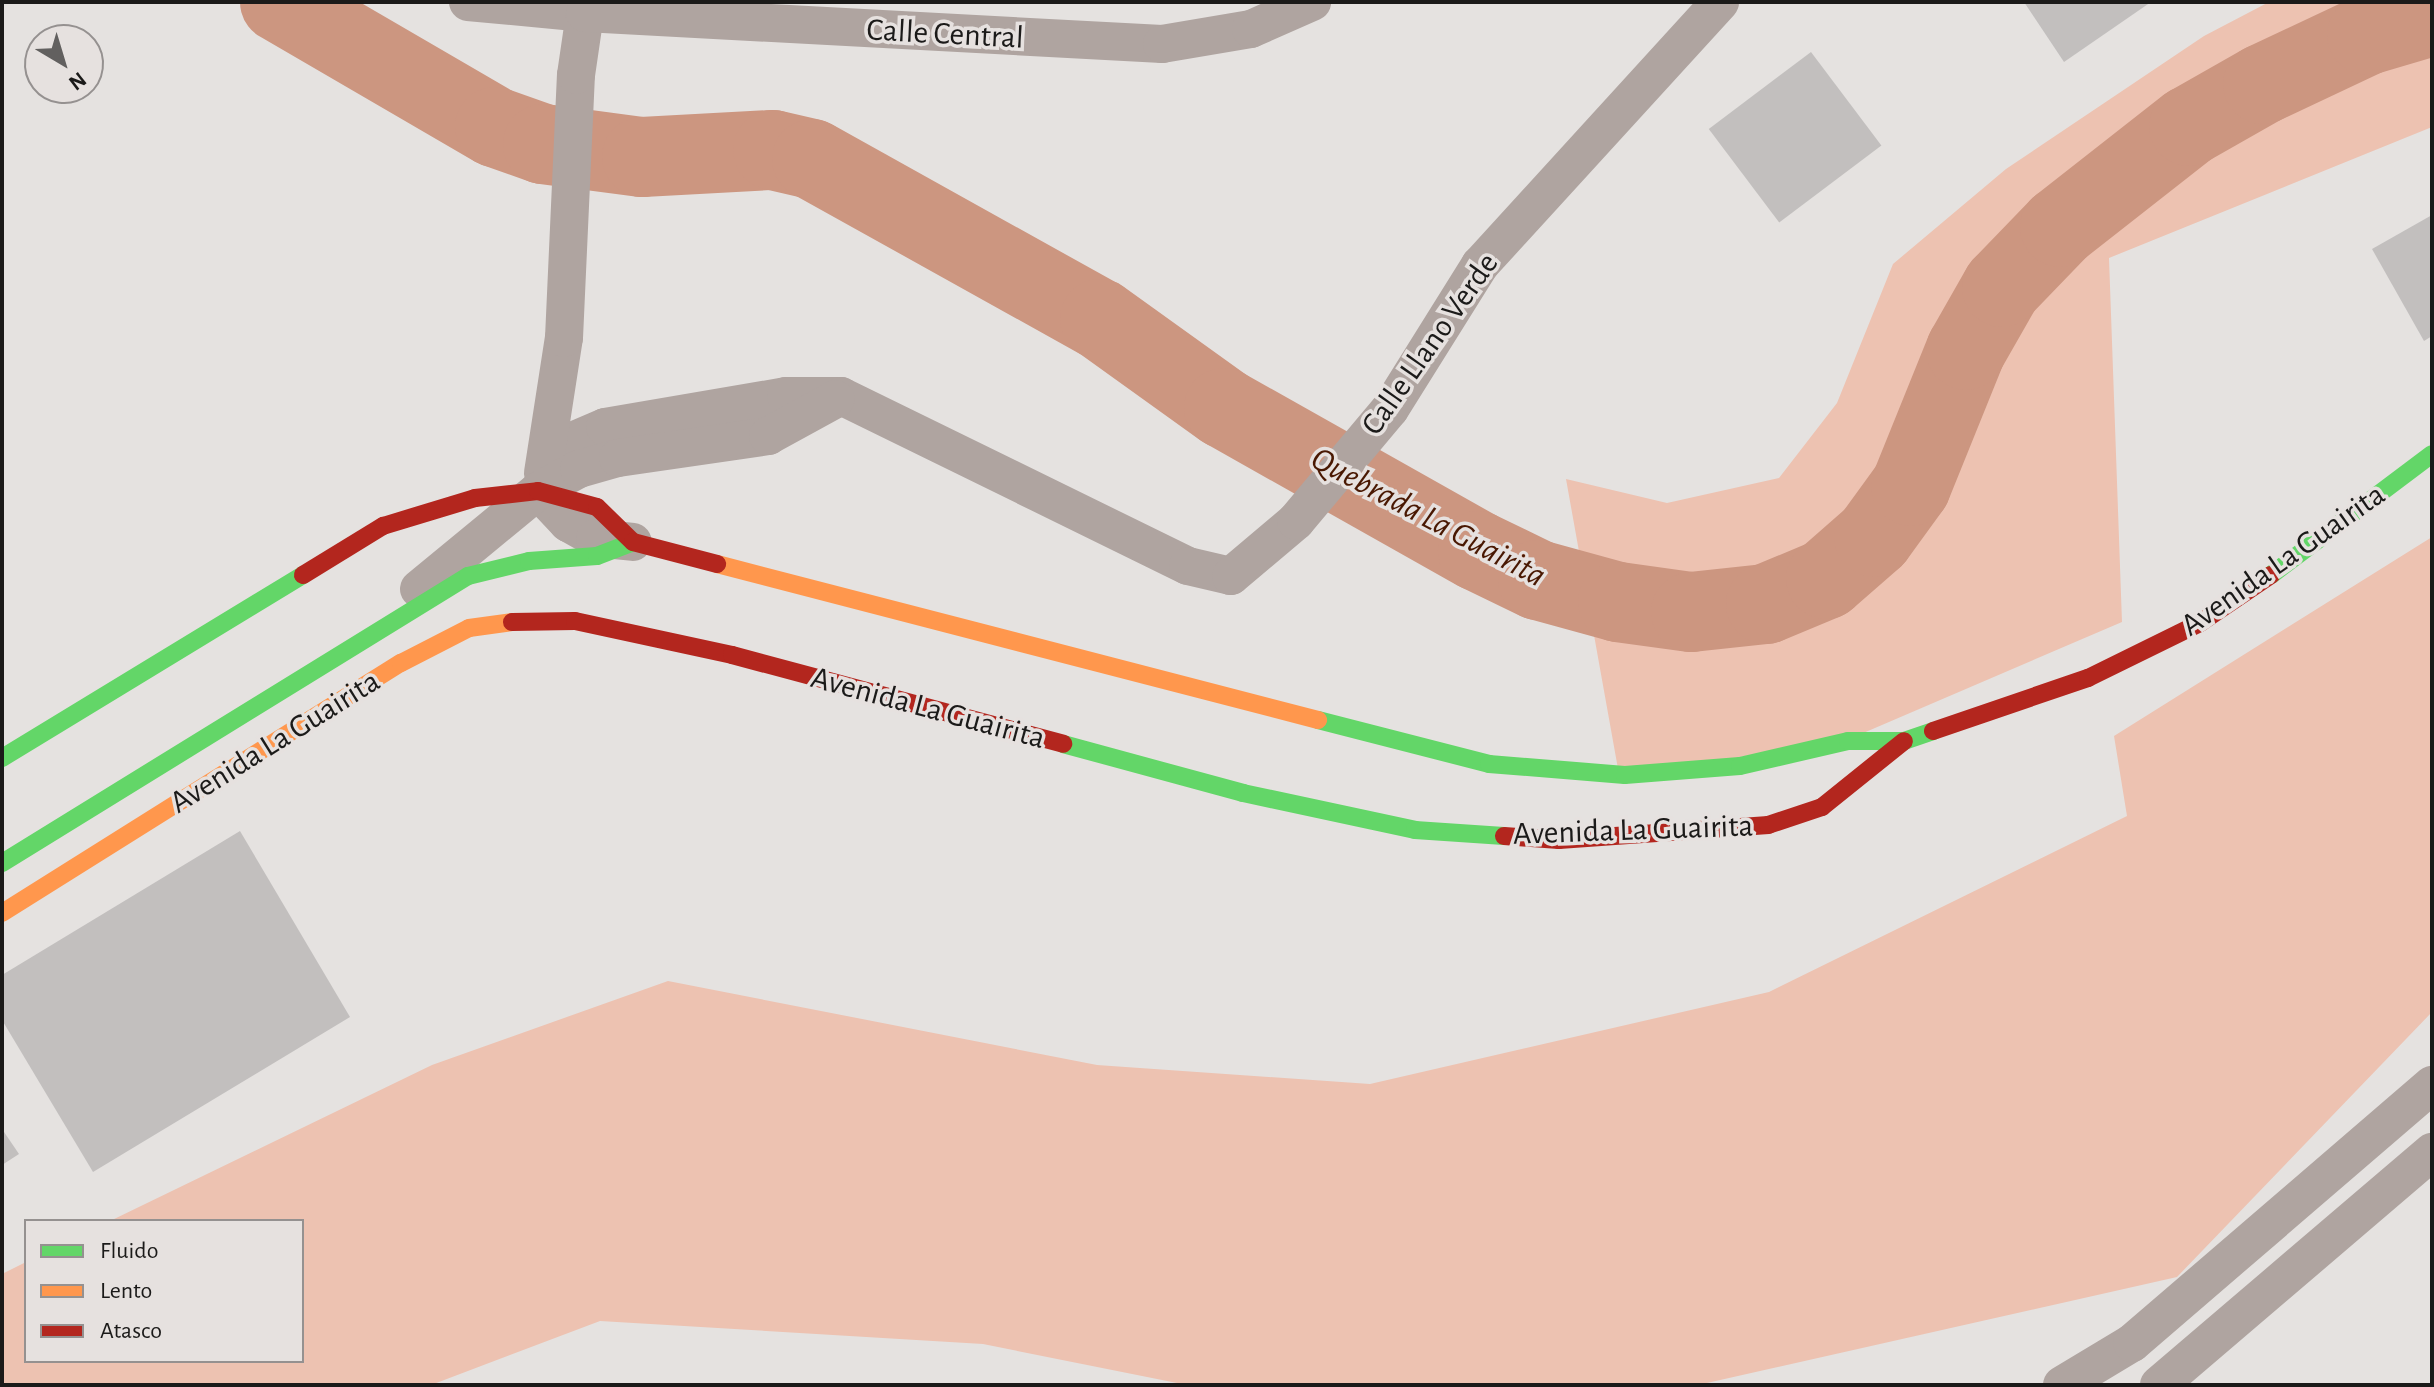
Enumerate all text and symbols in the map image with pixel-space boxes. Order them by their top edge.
street label: Calle Central [865,11,1025,57]
north arrow [24,24,104,104]
text: N [65,68,90,95]
street label: Calle Llano Verde [1353,246,1507,442]
water label: Quebrada La Guairita [1304,439,1552,597]
street label: Avenida La Guairita [2173,475,2393,645]
street label: Avenida La Guairita [807,658,1049,758]
street label: Avenida La Guairita [163,662,387,822]
street label: Avenida La Guairita [1512,807,1754,853]
legend [24,1219,304,1363]
text: Fluido [100,1239,159,1263]
text: Lento [100,1279,152,1303]
text: Atasco [100,1319,162,1343]

